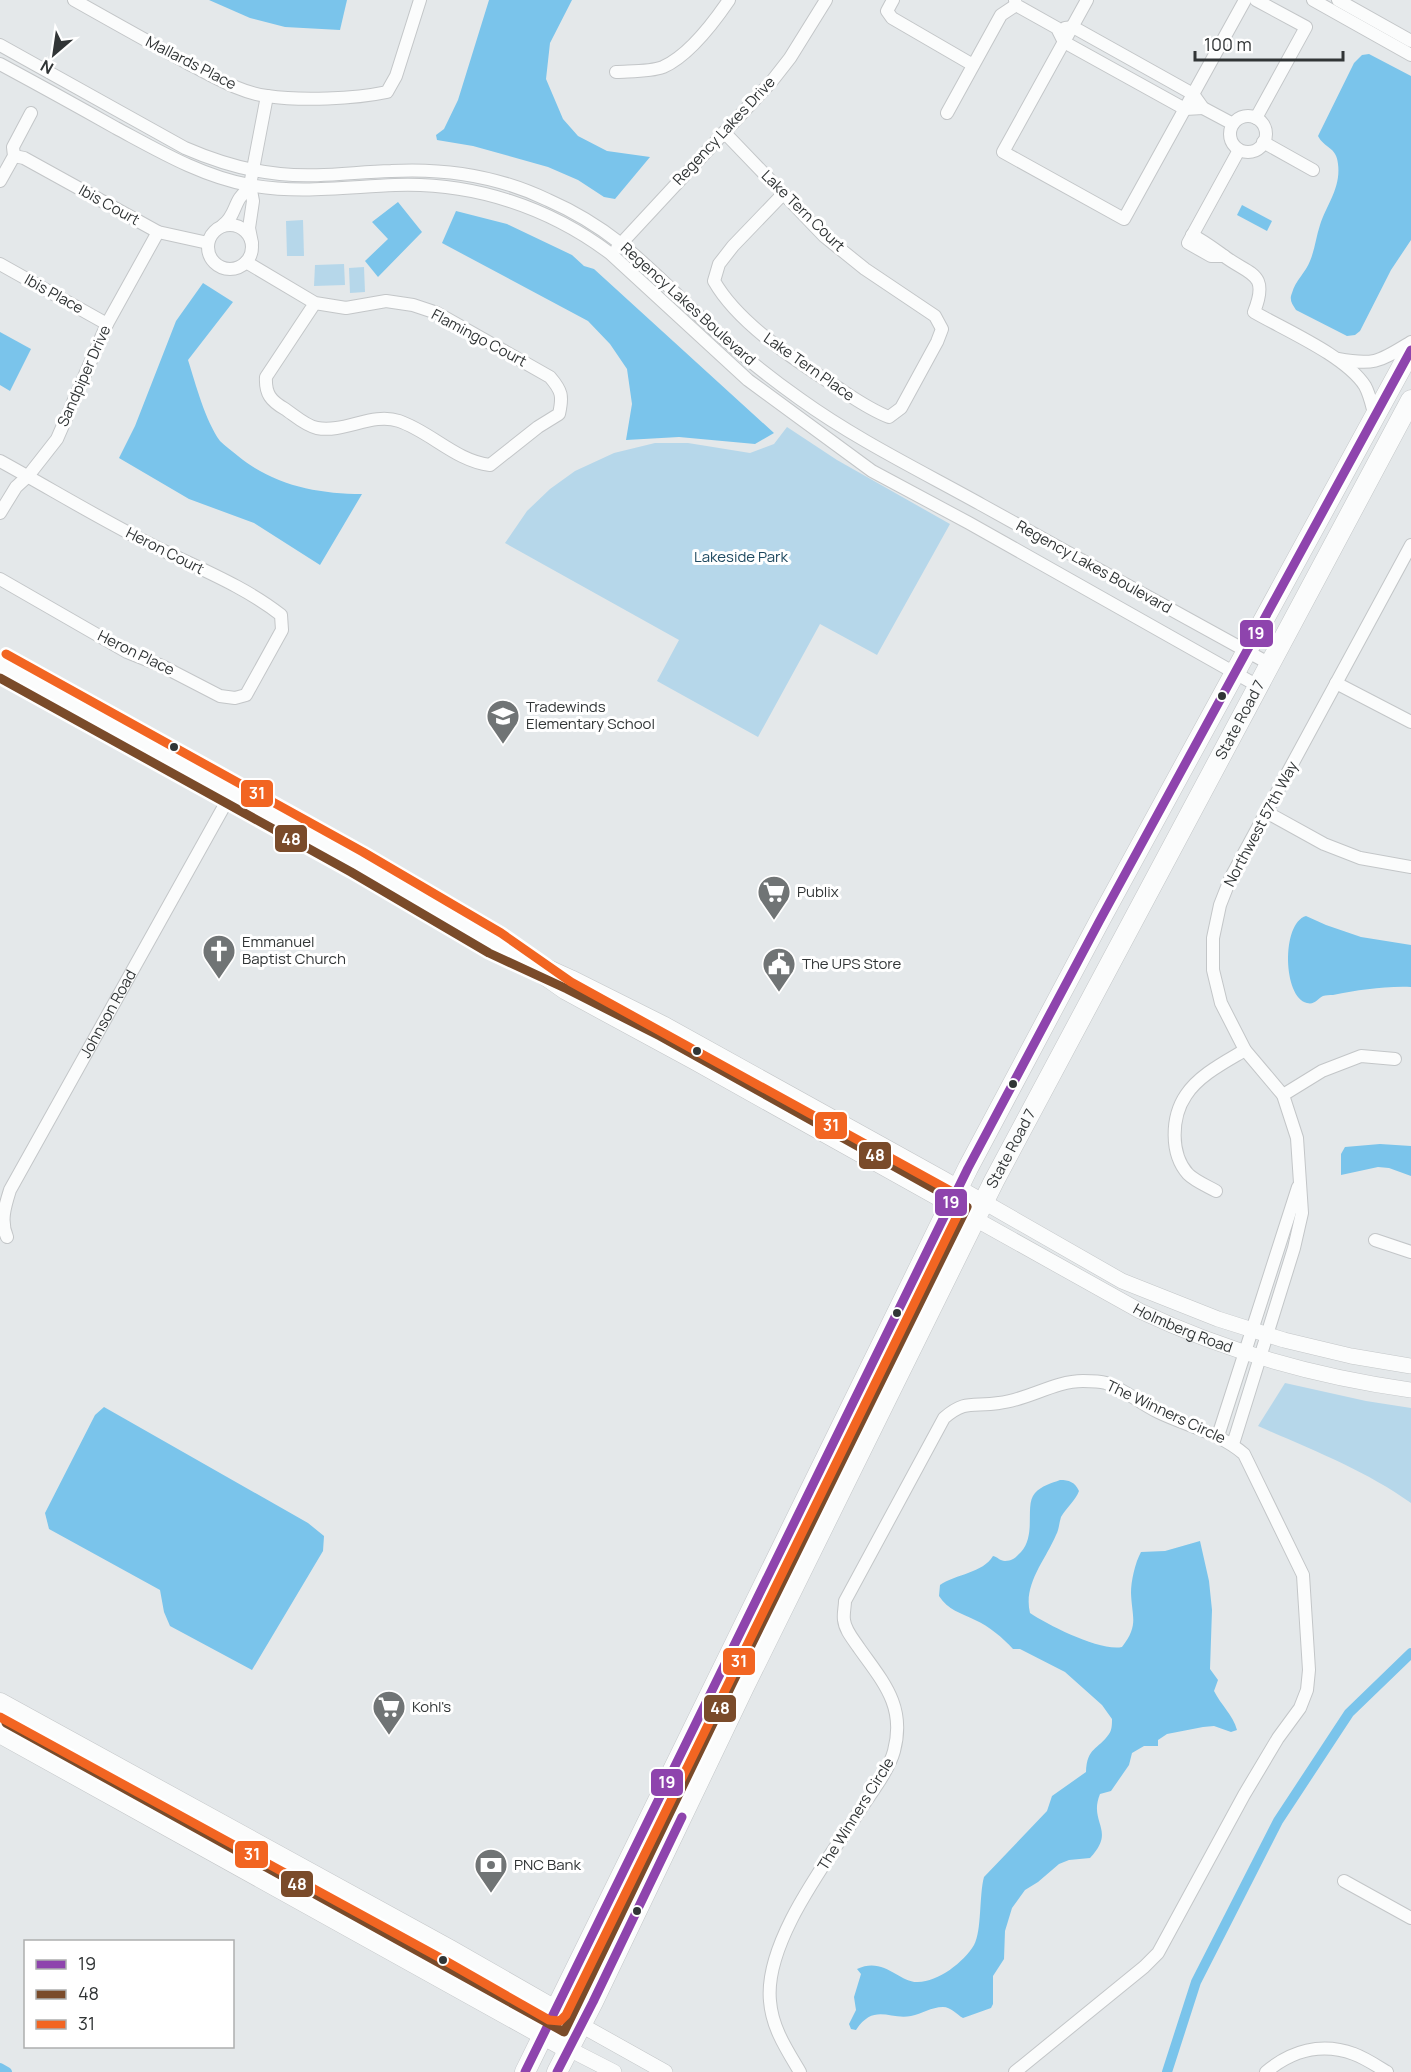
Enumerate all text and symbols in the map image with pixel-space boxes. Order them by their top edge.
north arrow [24,24,84,84]
scale bar [1195,24,1344,62]
street label: Mallards Place [142,31,240,94]
text: 100 m [1204,32,1252,56]
text: N [36,55,57,80]
street label: Regency Lakes Drive [668,72,780,190]
street label: Lake Tern Court [757,165,850,256]
street label: Ibis Court [75,179,144,230]
street label: Regency Lakes Boulevard [616,237,760,370]
street label: Ibis Place [21,269,88,318]
street label: Flamingo Court [428,304,531,372]
street label: Sandpiper Drive [52,322,115,430]
street label: Lake Tern Place [760,327,859,406]
street label: Regency Lakes Boulevard [1013,515,1176,618]
street label: Heron Court [123,522,208,579]
park label: Lakeside Park [694,546,789,567]
line badge: 19 [1239,619,1274,648]
text: 19 [1248,622,1264,644]
street label: Heron Place [94,625,178,680]
street label: State Road 7 [1210,676,1269,763]
unlabelled marker [1216,690,1228,702]
place label: Tradewinds Elementary School [526,696,655,734]
school or university icon: Tradewinds Elementary School [485,698,521,745]
unlabelled marker [168,741,180,753]
street label: Northwest 57th Way [1219,757,1303,890]
line badge: 31 [240,779,274,808]
text: 31 [249,782,265,804]
line badge: 48 [274,824,308,853]
text: 48 [281,828,301,850]
supermarket icon: Publix [756,874,792,921]
place label: Publix [797,881,839,902]
place label: Emmanuel Baptist Church [242,931,346,969]
church icon: Emmanuel Baptist Church [201,933,237,980]
public building icon: The UPS Store [761,946,797,993]
place label: The UPS Store [802,953,902,974]
street label: Johnson Road [75,966,141,1061]
unlabelled marker [691,1045,703,1057]
unlabelled marker [1007,1078,1019,1090]
street label: State Road 7 [981,1105,1041,1192]
line badge: 31 [814,1111,848,1140]
text: 31 [823,1114,839,1136]
line badge: 48 [858,1141,892,1170]
text: 48 [865,1144,885,1166]
line badge: 19 [934,1188,968,1217]
text: 19 [943,1191,959,1213]
street label: Holmberg Road [1130,1298,1236,1358]
unlabelled marker [891,1307,903,1319]
street label: The Winners Circle [1103,1375,1229,1448]
line badge: 31 [722,1647,756,1676]
text: 31 [731,1650,747,1672]
supermarket icon: Kohl's [371,1689,407,1736]
line badge: 48 [703,1694,737,1723]
place label: Kohl's [412,1696,451,1717]
text: 48 [710,1697,730,1719]
street label: The Winners Circle [812,1753,899,1874]
line badge: 19 [650,1768,684,1797]
text: 19 [659,1771,675,1793]
line badge: 31 [234,1840,269,1869]
text: 31 [244,1843,260,1865]
bank icon: PNC Bank [473,1847,509,1894]
place label: PNC Bank [514,1854,581,1875]
line badge: 48 [280,1870,314,1898]
text: 48 [287,1873,307,1895]
unlabelled marker [631,1905,643,1917]
legend [24,1940,234,2048]
text: 19 [78,1951,96,1975]
unlabelled marker [437,1954,449,1966]
text: 48 [78,1981,99,2005]
text: 31 [78,2011,95,2035]

